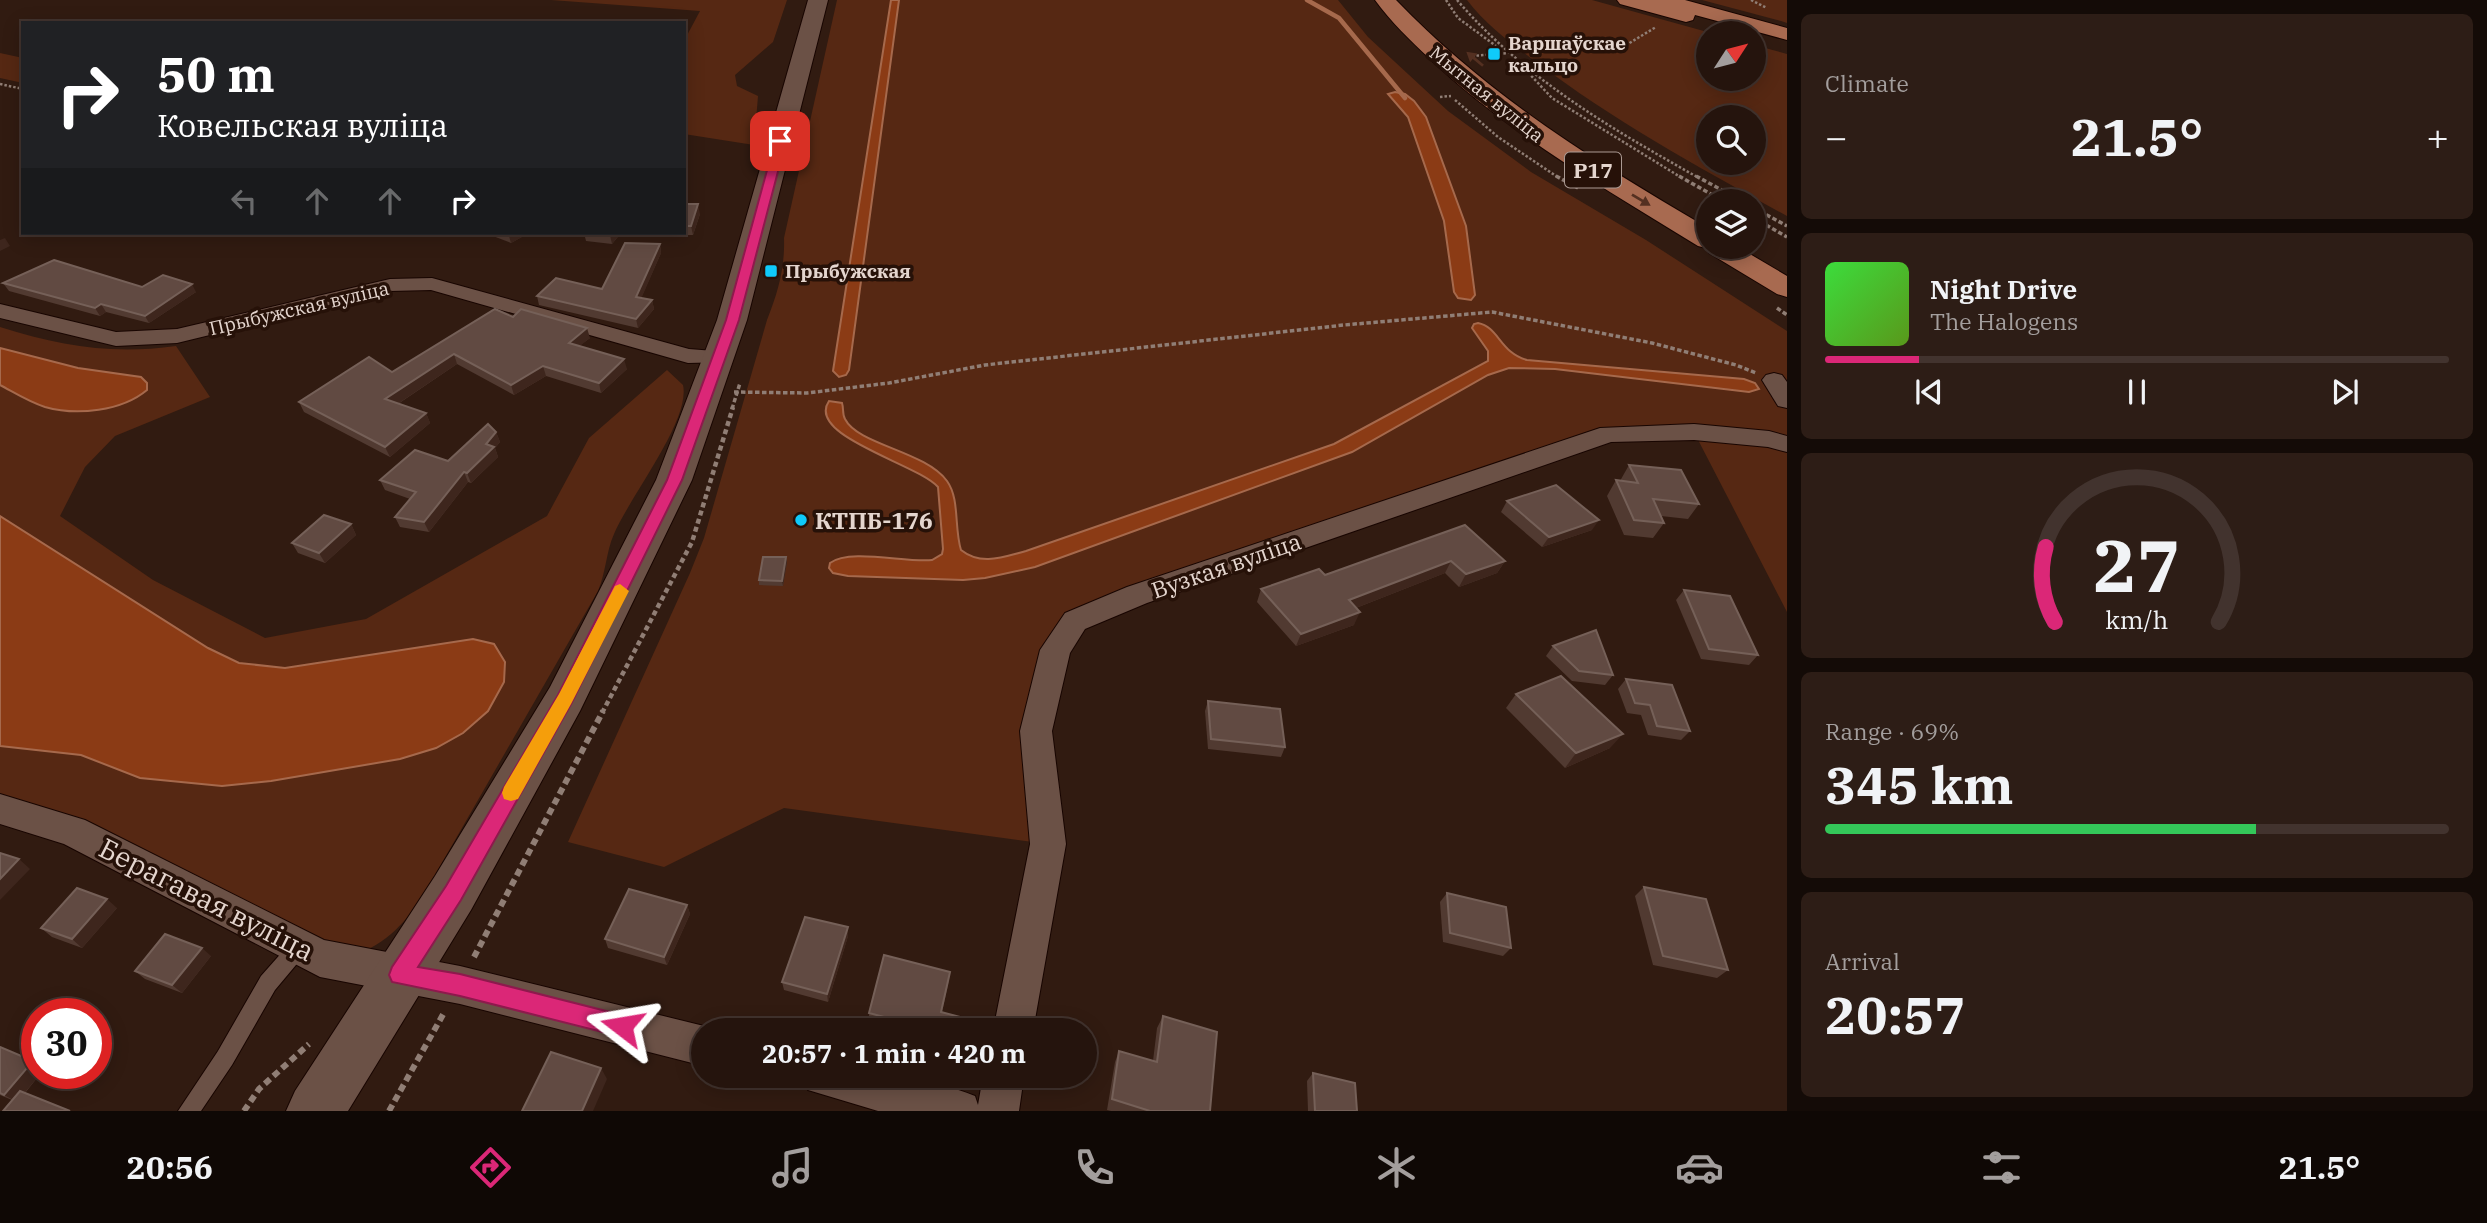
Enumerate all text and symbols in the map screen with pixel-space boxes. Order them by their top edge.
north arrow [1696,21,1766,91]
map controls [1696,21,1766,259]
place label: Варшаўскае кальцо [1508,31,1626,77]
street label: Мытная вуліца [1425,41,1549,147]
text: 50 m [157,42,275,105]
marker: Варшаўскае кальцо [1486,46,1502,62]
icon: right [42,49,133,140]
one-way arrow [1466,51,1484,66]
text: Climate [1825,68,1909,98]
text: 21.5° [2071,103,2203,170]
text: Ковельская вуліца [157,104,448,146]
button: search [1696,105,1766,175]
pin [750,111,810,171]
text: − [1825,112,1848,161]
text: + [2426,112,2449,161]
icon: arrive [761,122,799,160]
road number: Р17 [1565,152,1621,188]
icon: left [225,182,263,220]
icon: ahead [298,182,336,220]
icon: ahead [371,182,409,220]
icon: right [444,182,482,220]
button: layers [1696,189,1766,259]
one-way arrow [1631,193,1651,206]
place label: Прыбужская [785,259,911,283]
marker: Прыбужская [763,263,779,279]
text: Night Drive [1930,272,2077,306]
street label: Прыбужская вуліца [207,276,391,340]
text: The Halogens [1930,306,2078,336]
icon: previous [1910,373,1948,411]
icon: pause [2118,373,2156,411]
icon: next [2326,373,2364,411]
place label: КТПБ-176 [815,505,933,535]
marker: КТПБ-176 [793,512,809,528]
text: 27 [2093,517,2181,612]
street label: Вузкая вуліца [1147,525,1305,605]
text: km/h [2105,602,2169,635]
text: Range · 69% [1825,716,1959,746]
text: 345 km [1825,751,2014,818]
street label: Берагавая вуліца [93,829,321,969]
text: Arrival [1825,946,1900,976]
text: 20:57 [1825,981,1966,1048]
position arrow [585,989,659,1063]
speed limit sign: 30 [21,998,112,1089]
text: 20:57 · 1 min · 420 m [762,1036,1026,1070]
icon: directions [466,1143,515,1192]
icon: music [768,1143,817,1192]
icon: phone [1070,1143,1119,1192]
icon: climate [1372,1143,1421,1192]
icon: car [1675,1143,1724,1192]
icon: filters [1977,1143,2026,1192]
text: 20:56 [127,1146,213,1188]
text: 21.5° [2279,1146,2360,1188]

